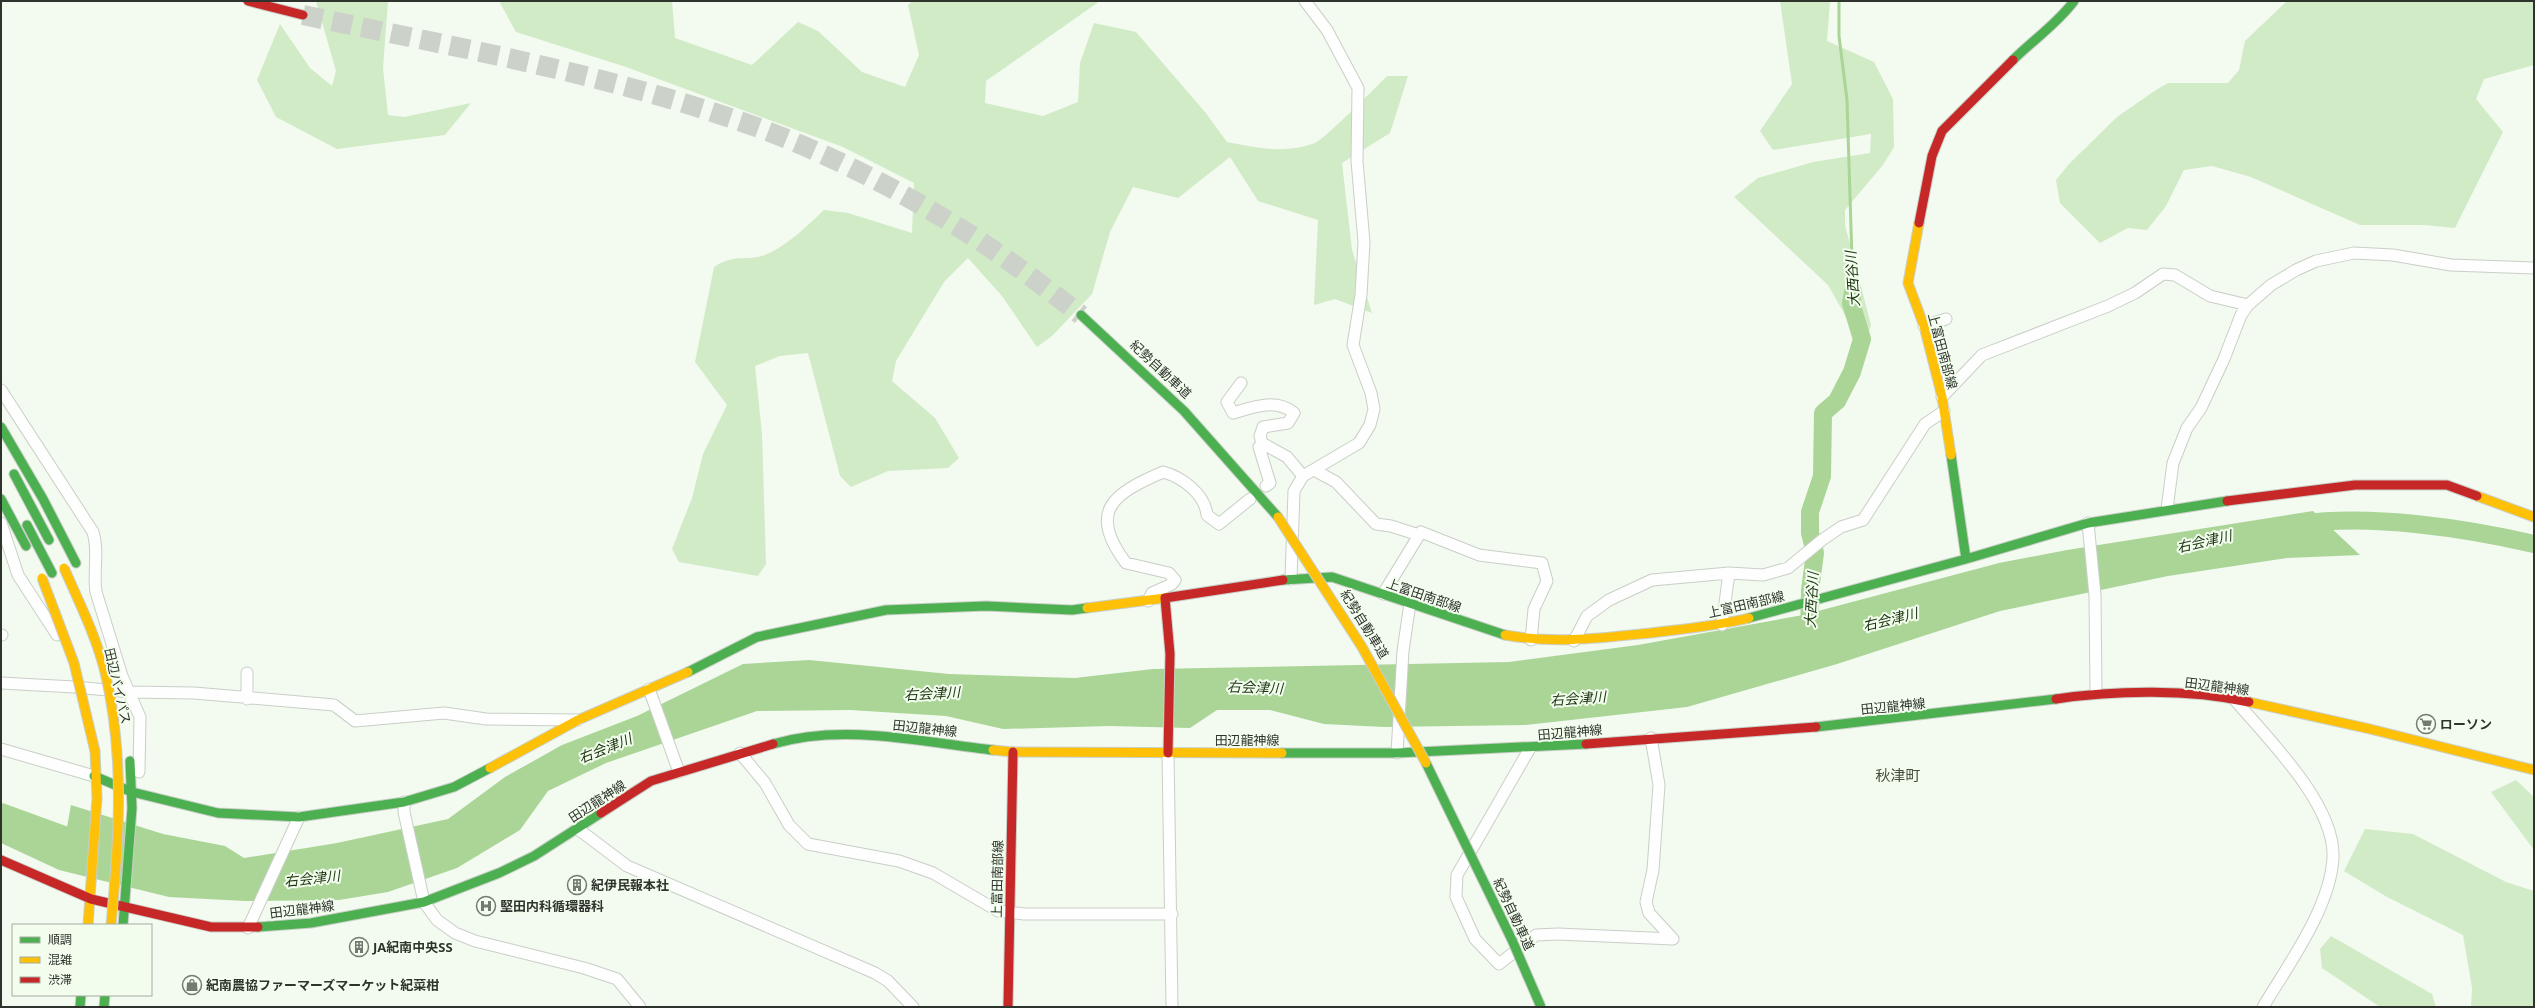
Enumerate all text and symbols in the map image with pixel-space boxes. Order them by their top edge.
water label: 大西谷川 [1840,248,1863,308]
street label: 上富田南部線 [1924,311,1962,391]
street label: 紀勢自動車道 [1126,336,1196,402]
water label: 右会津川 [2175,525,2235,557]
water label: 大西谷川 [1800,570,1822,628]
street label: 上富田南部線 [1384,574,1464,616]
street label: 紀勢自動車道 [1337,586,1393,662]
street label: 上富田南部線 [1706,586,1786,622]
water label: 右会津川 [1861,603,1921,635]
street label: 田辺バイパス [100,646,136,726]
street label: 田辺龍神線 [2184,673,2250,699]
water label: 右会津川 [1227,677,1285,698]
water label: 右会津川 [904,682,962,704]
water label: 右会津川 [1549,686,1609,709]
street label: 田辺龍神線 [1860,694,1926,718]
supermarket icon: ローソン [2415,713,2437,735]
place label: ローソン [2440,715,2492,733]
street label: 田辺龍神線 [892,716,958,740]
street label: 田辺龍神線 [1537,720,1603,744]
water label: 右会津川 [575,728,636,767]
street label: 田辺龍神線 [1214,731,1280,749]
district label: 秋津町 [1875,765,1921,785]
street label: 田辺龍神線 [565,776,629,826]
street label: 上富田南部線 [987,840,1007,918]
water label: 右会津川 [283,865,343,890]
building icon: 紀伊民報本社 [566,874,588,896]
street label: 紀勢自動車道 [1489,875,1539,953]
place label: 紀伊民報本社 [591,876,669,894]
hospital icon: 堅田内科循環器科 [475,895,497,917]
street label: 田辺龍神線 [269,896,335,922]
place label: 堅田内科循環器科 [500,897,604,915]
legend [12,924,152,996]
text: 順調 [48,931,72,948]
building icon: JA紀南中央SS [348,936,370,958]
place label: JA紀南中央SS [372,938,453,956]
text: 混雑 [48,951,72,968]
text: 渋滞 [48,971,72,988]
shop icon: 紀南農協ファーマーズマーケット紀菜柑 [181,974,203,996]
place label: 紀南農協ファーマーズマーケット紀菜柑 [206,976,439,994]

